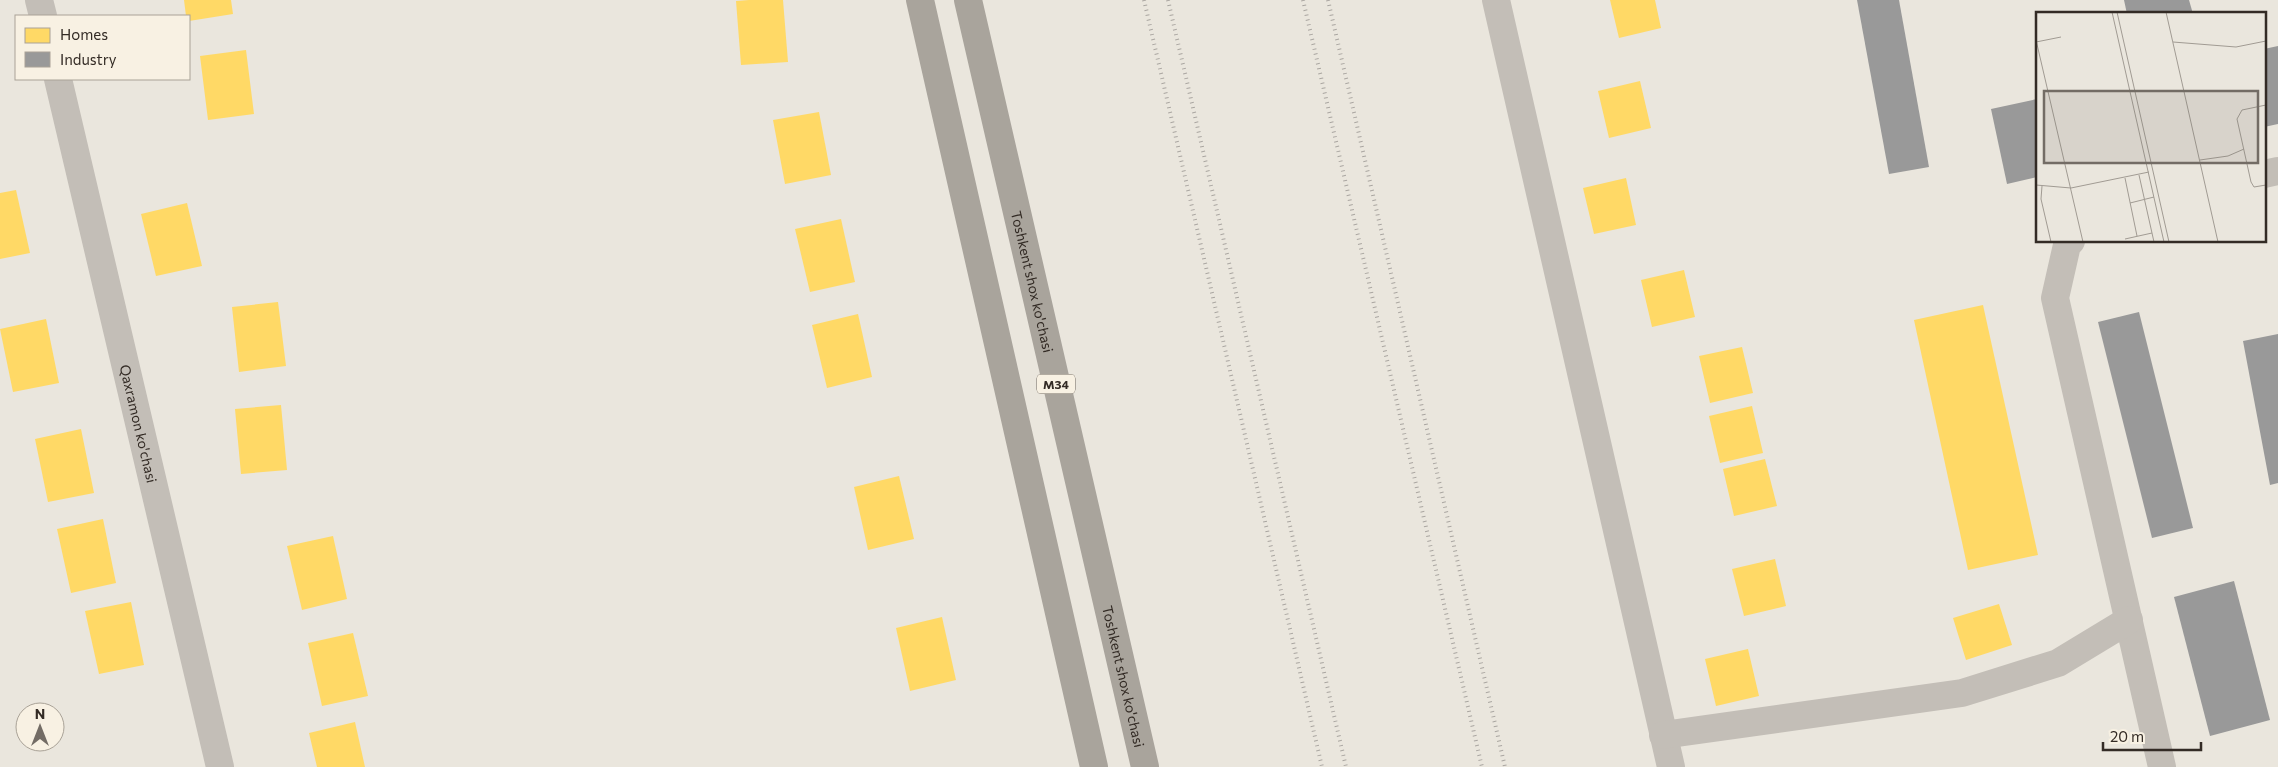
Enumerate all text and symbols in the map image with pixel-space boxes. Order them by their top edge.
inset map [2036,12,2266,242]
legend [15,15,190,80]
text: Homes [60,25,108,43]
text: Industry [60,50,117,68]
street label: Toshkent shox ko'chasi [1008,209,1058,354]
street label: Qaxramon ko'chasi [117,363,161,484]
road number: M34 [1037,374,1075,394]
street label: Toshkent shox ko'chasi [1099,604,1149,749]
north arrow [15,702,65,752]
text: N [35,705,45,722]
scale bar [2103,720,2200,752]
text: 20 m [2110,727,2144,745]

